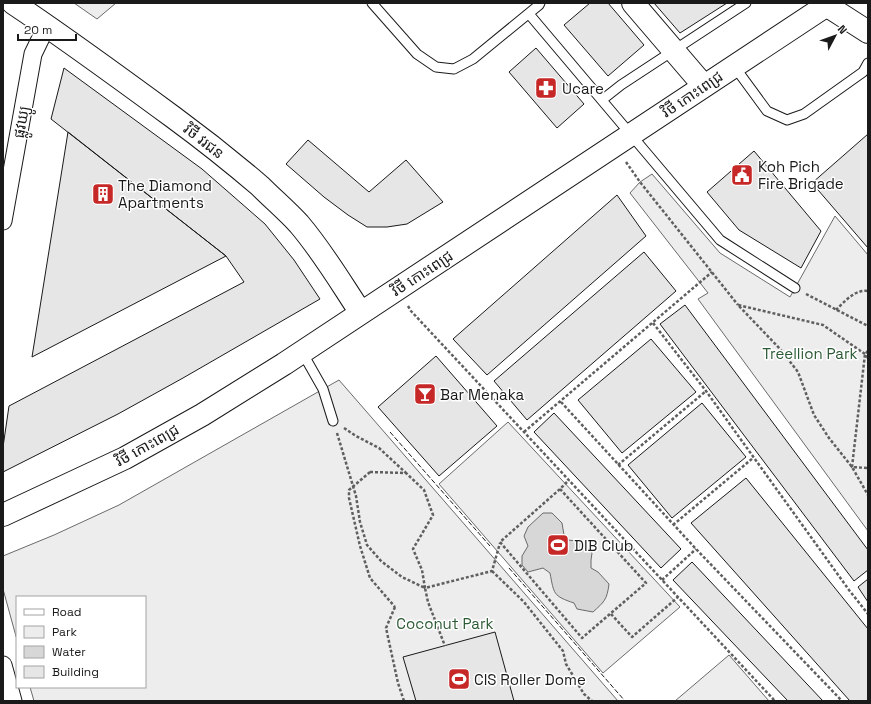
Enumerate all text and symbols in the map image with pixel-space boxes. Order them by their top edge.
scale bar [18,16,76,42]
north arrow [815,16,855,56]
text: 20 m [24,22,52,38]
text: N [835,22,850,37]
street label: វិថី កោះពេជ្រ [658,67,726,121]
pharmacy icon: Ucare [533,75,559,101]
place label: Ucare [562,79,604,98]
street label: ផ្លូវឃ្យូ [9,104,38,141]
street label: វិថី វរជន [180,119,228,163]
place label: Koh Pich Fire Brigade [758,157,844,193]
public building icon: Koh Pich Fire Brigade [729,162,755,188]
place label: The Diamond Apartments [118,176,212,212]
building icon: The Diamond Apartments [90,181,116,207]
street label: វិថី កោះពេជ្រ [387,246,456,300]
park label: Treellion Park [762,344,858,363]
bar icon: Bar Menaka [412,381,438,407]
place label: Bar Menaka [440,385,525,404]
street label: វិថី កោះពេជ្រ [112,420,182,470]
sports icon: DIB Club [545,532,571,558]
place label: DIB Club [574,536,634,555]
legend [16,596,146,688]
text: Road [52,604,81,620]
park label: Coconut Park [396,614,494,633]
text: Park [52,624,77,640]
text: Water [52,644,86,660]
text: Building [52,664,99,680]
sports icon: CIS Roller Dome [446,666,472,692]
place label: CIS Roller Dome [474,670,586,689]

